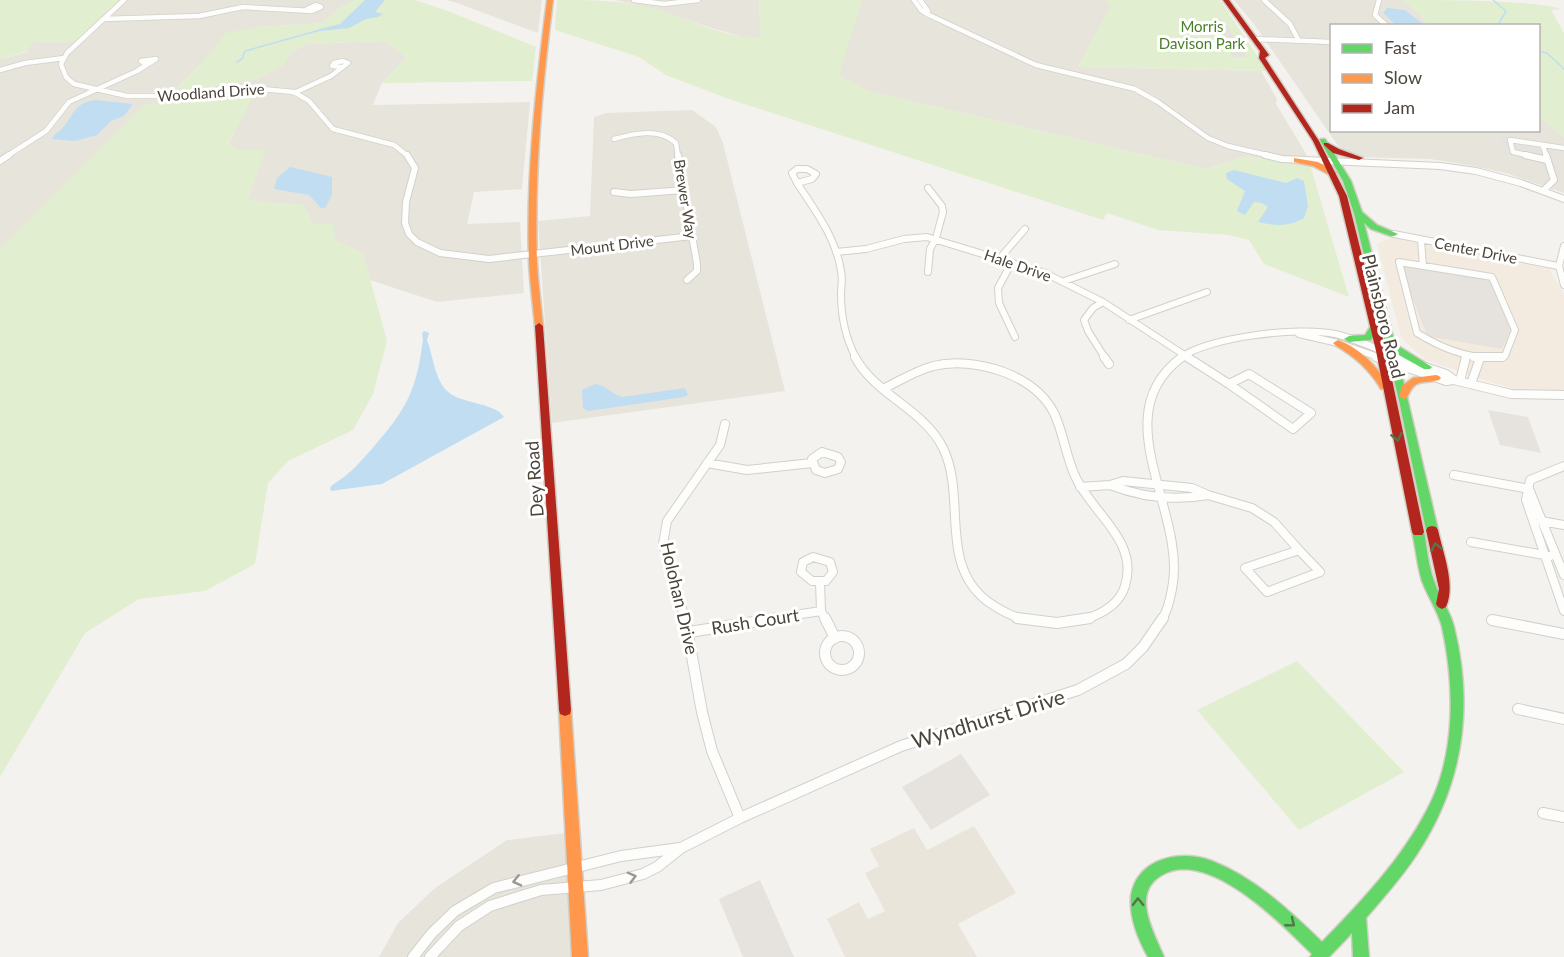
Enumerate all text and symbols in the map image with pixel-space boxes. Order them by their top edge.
park label: Morris Davison Park [1159,17,1246,52]
legend [1330,24,1540,132]
text: Fast [1384,36,1417,58]
text: Slow [1384,66,1422,88]
street label: Woodland Drive [157,79,265,105]
text: Jam [1384,96,1415,118]
street label: Brewer Way [671,158,701,240]
street label: Mount Drive [569,231,655,259]
street label: Center Drive [1433,233,1519,267]
street label: Hale Drive [982,245,1054,285]
street label: Plainsboro Road [1358,252,1410,380]
one-way arrow [1390,431,1403,441]
street label: Dey Road [520,440,548,518]
street label: Holohan Drive [656,540,704,656]
one-way arrow [1430,542,1443,552]
street label: Rush Court [710,603,801,639]
street label: Wyndhurst Drive [908,683,1068,753]
one-way arrow [627,872,637,885]
one-way arrow [513,874,523,887]
one-way arrow [1132,898,1145,907]
one-way arrow [1284,916,1295,927]

